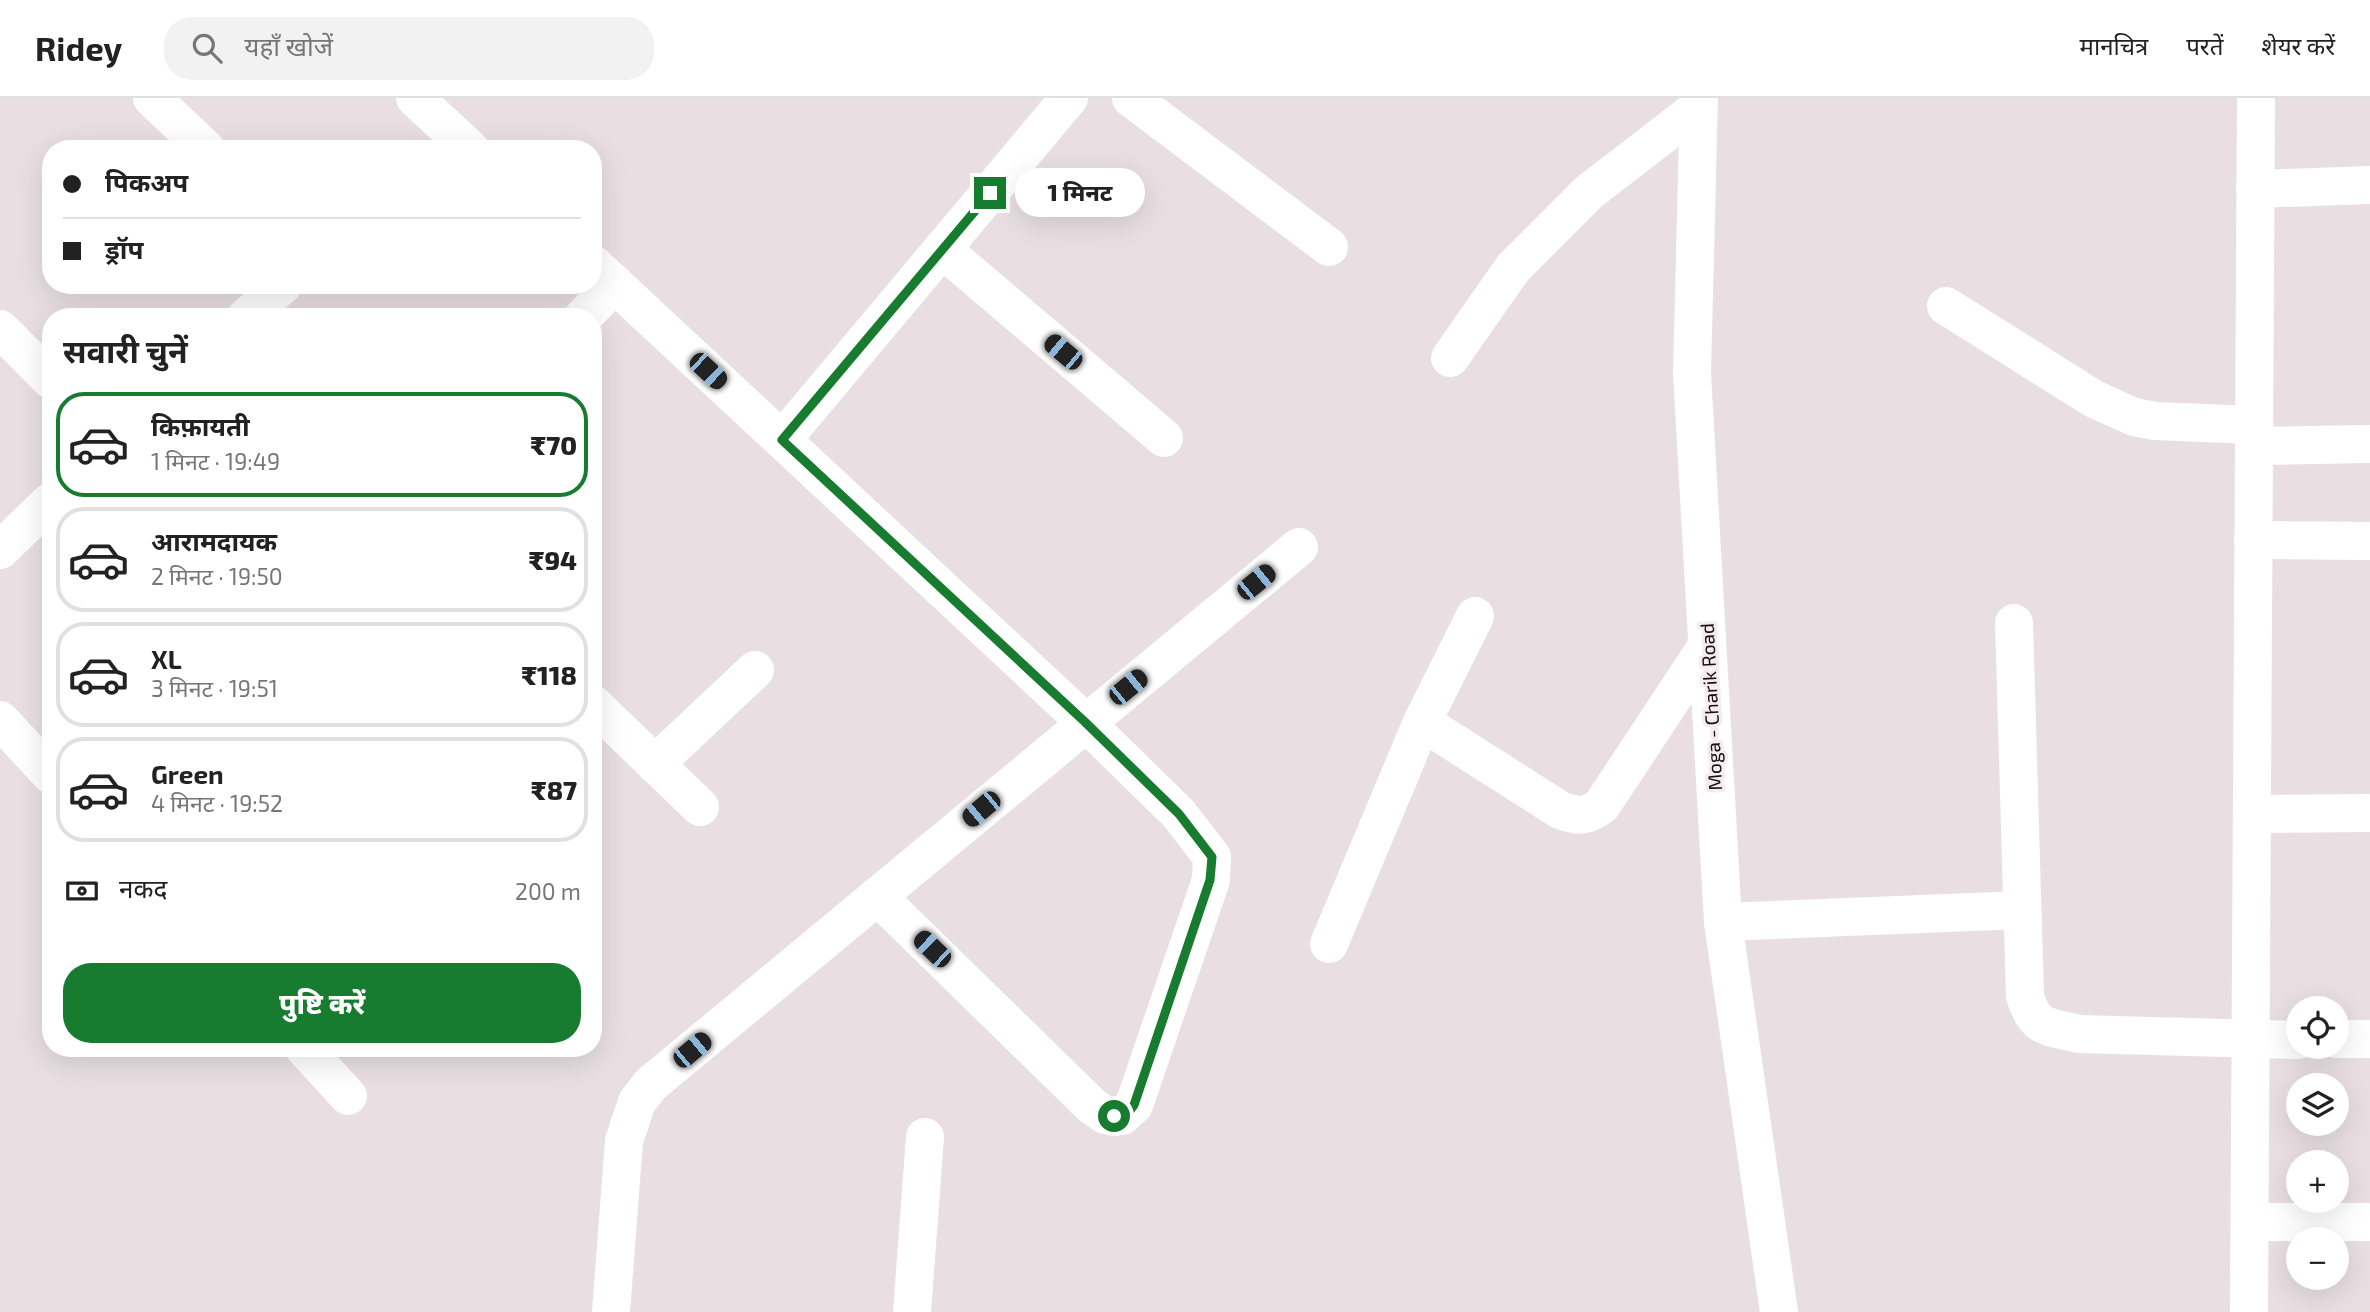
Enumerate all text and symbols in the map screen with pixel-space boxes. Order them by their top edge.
search box [164,17,654,80]
text: Ridey [35,28,122,68]
icon: search [188,29,226,67]
text: यहाँ खोजें [244,30,333,61]
text: मानचित्र [2080,31,2148,60]
text: परतें [2186,31,2223,60]
text: शेयर करें [2261,31,2335,60]
text: पिकअप [105,166,188,197]
callout: 1 मिनट [1014,168,1144,217]
route end [974,177,1006,209]
text: 1 मिनट [1048,178,1112,206]
text: ड्रॉप [105,233,143,264]
car [1041,330,1086,374]
text: सवारी चुनें [63,331,188,369]
car [686,349,731,393]
text: किफ़ायती [151,410,250,441]
icon: car [67,413,130,476]
text: ₹70 [531,429,577,460]
text: 1 मिनट · 19:49 [151,447,280,475]
text: आरामदायक [151,525,277,556]
icon: car [67,528,130,591]
text: ₹94 [529,544,577,575]
car [1234,561,1279,603]
text: 2 मिनट · 19:50 [151,562,283,590]
street label: Moga - Charik Road [1695,623,1726,791]
icon: car [67,643,130,706]
text: XL [151,643,182,674]
text: ₹118 [521,659,577,690]
car [1106,666,1151,708]
text: 3 मिनट · 19:51 [151,674,278,702]
icon: car [67,758,130,821]
text: Green [151,758,224,789]
text: ₹87 [531,774,577,805]
car [959,787,1004,831]
text: 4 मिनट · 19:52 [151,789,283,817]
icon: cash [63,872,101,910]
text: नकद [119,872,167,903]
text: 200 m [515,877,581,905]
car [910,927,955,971]
button: पुष्टि करें [63,963,581,1043]
map controls [2286,996,2349,1290]
button: locate [2286,996,2349,1059]
car [670,1028,715,1072]
button: layers [2286,1073,2349,1136]
route start [1098,1100,1130,1132]
button: + [2286,1150,2349,1213]
button: − [2286,1227,2349,1290]

